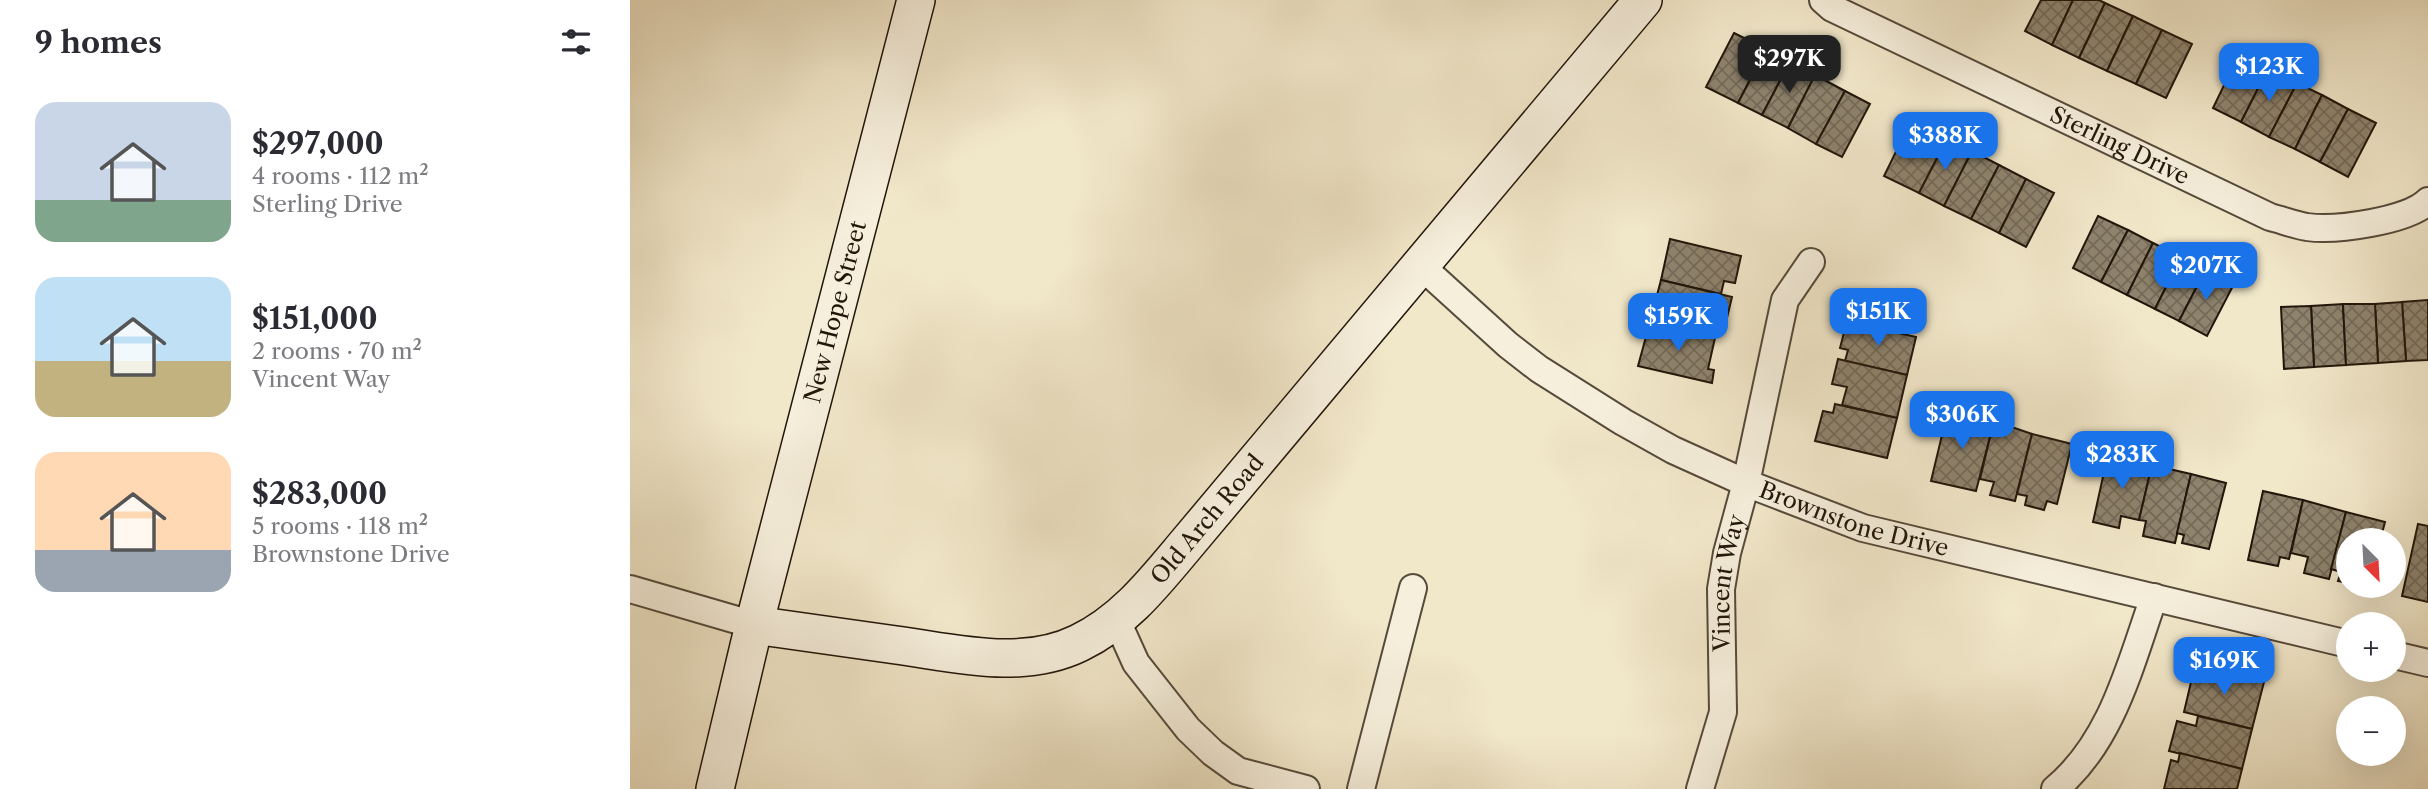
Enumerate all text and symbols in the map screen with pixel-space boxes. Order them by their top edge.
icon: filters [557,23,595,61]
text: 9 homes [35,24,162,61]
pin: $297K [1740,36,1838,95]
pin: $123K [2220,43,2318,103]
text: $297K [1754,44,1824,72]
text: $123K [2235,52,2303,80]
street label: Sterling Drive [2046,100,2194,190]
pin: $388K [1896,113,1994,172]
text: $388K [1909,121,1981,149]
text: $297,000 [252,125,384,162]
icon: home [91,130,175,214]
text: 4 rooms · 112 m² [252,162,429,190]
text: Sterling Drive [252,190,403,218]
street label: New Hope Street [798,218,872,406]
pin: $207K [2157,243,2255,302]
text: $207K [2170,251,2242,279]
pin: $151K [1829,288,1927,348]
pin: $159K [1629,294,1727,353]
text: $151K [1846,297,1910,325]
text: $151,000 [252,300,378,337]
text: $159K [1644,302,1712,330]
icon: home [91,305,175,389]
text: 2 rooms · 70 m² [252,337,422,365]
text: Vincent Way [252,365,390,393]
pin: $306K [1913,392,2011,451]
text: $306K [1926,400,1998,428]
pin: $283K [2073,432,2171,491]
text: $283K [2086,440,2158,468]
street label: Old Arch Road [1145,449,1270,590]
text: $283,000 [252,475,387,512]
street label: Brownstone Drive [1755,475,1951,562]
icon: home [91,480,175,564]
street label: Vincent Way [1707,511,1751,653]
text: 5 rooms · 118 m² [252,512,428,540]
north arrow [2336,528,2406,598]
map controls [2336,528,2406,766]
text: Brownstone Drive [252,540,450,568]
button: + [2336,612,2406,682]
pin: $169K [2175,638,2273,697]
text: $169K [2189,646,2259,674]
button: − [2336,696,2406,766]

